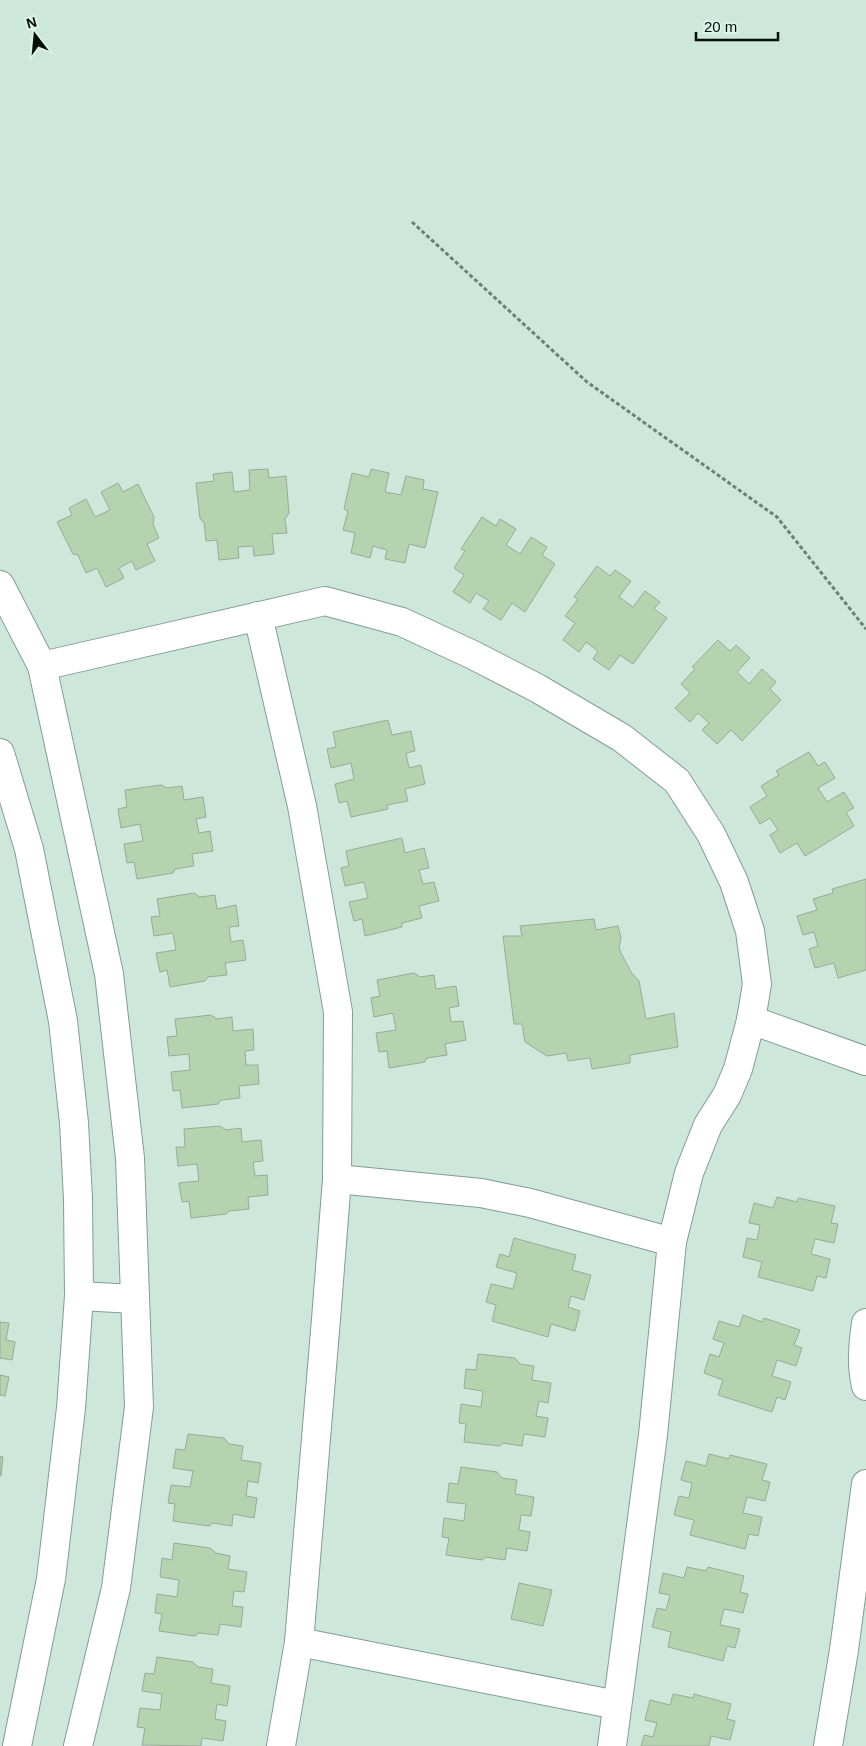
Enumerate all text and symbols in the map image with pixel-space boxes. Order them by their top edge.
north arrow [10,10,60,60]
scale bar [696,10,778,42]
text: N [24,13,38,32]
text: 20 m [704,18,737,35]

